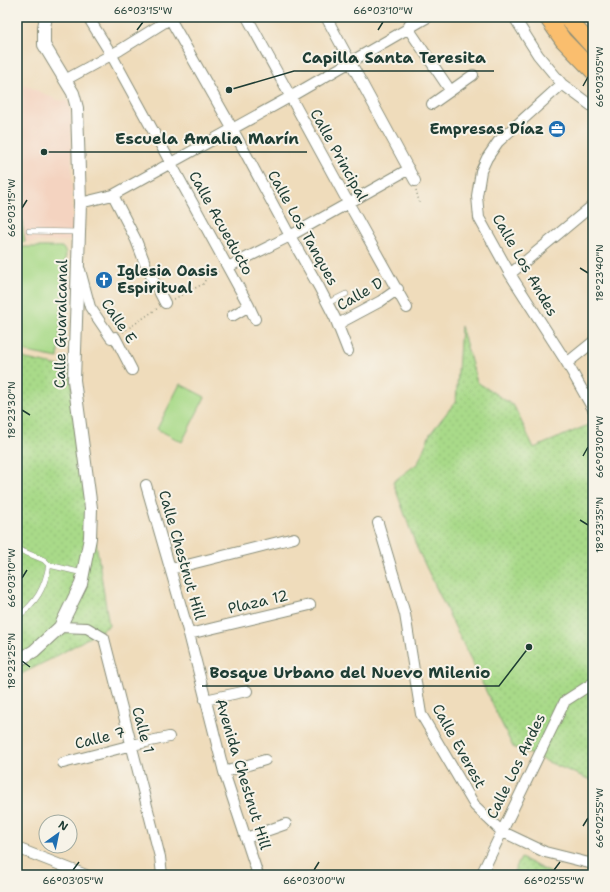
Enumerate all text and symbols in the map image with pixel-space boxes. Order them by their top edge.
text: 66°03'15"W [114,4,173,17]
text: 66°03'10"W [353,4,413,17]
callout: Capilla Santa Teresita [294,43,494,71]
text: 66°03'05"W [593,46,606,108]
text: Capilla Santa Teresita [302,47,486,68]
street label: Calle Principal [305,105,373,205]
place label: Empresas Díaz [429,119,544,139]
office icon: Empresas Díaz [547,119,567,139]
callout: Escuela Amalia Marín [107,124,307,152]
text: Escuela Amalia Marín [115,128,299,149]
street label: Calle Acueducto [184,167,258,279]
street label: Calle Los Tanques [263,167,343,289]
text: 66°03'15"W [5,178,18,237]
street label: Calle Los Andes [488,210,562,320]
text: 18°23'40"N [593,244,606,302]
street label: Calle Guaralcanal [50,259,72,389]
place label: Iglesia Oasis Espiritual [117,261,218,298]
church icon: Iglesia Oasis Espiritual [94,270,114,290]
street label: Calle D [333,273,387,315]
street label: Calle E [97,295,141,347]
text: 18°23'30"N [5,381,18,439]
text: 66°03'00"W [593,415,606,478]
street label: Calle Chestnut Hill [154,488,210,623]
text: 18°23'35"N [593,497,606,553]
text: 66°03'10"W [5,548,18,608]
street label: Plaza 12 [226,585,290,619]
text: 18°23'25"N [5,633,18,689]
callout: Bosque Urbano del Nuevo Milenio [202,658,499,686]
text: Bosque Urbano del Nuevo Milenio [210,662,490,683]
street label: Avenida Chestnut Hill [210,696,276,852]
street label: Calle Everest [428,700,490,792]
street label: Calle 1 [127,705,159,755]
street label: Calle Los Andes [482,710,550,822]
street label: Calle 7 [73,722,127,754]
text: 66°02'55"W [593,787,606,848]
north arrow [38,814,78,854]
text: N [55,817,71,835]
text: 66°03'05"W [42,874,104,887]
text: 66°03'00"W [283,874,346,887]
text: 66°02'55"W [524,874,585,887]

